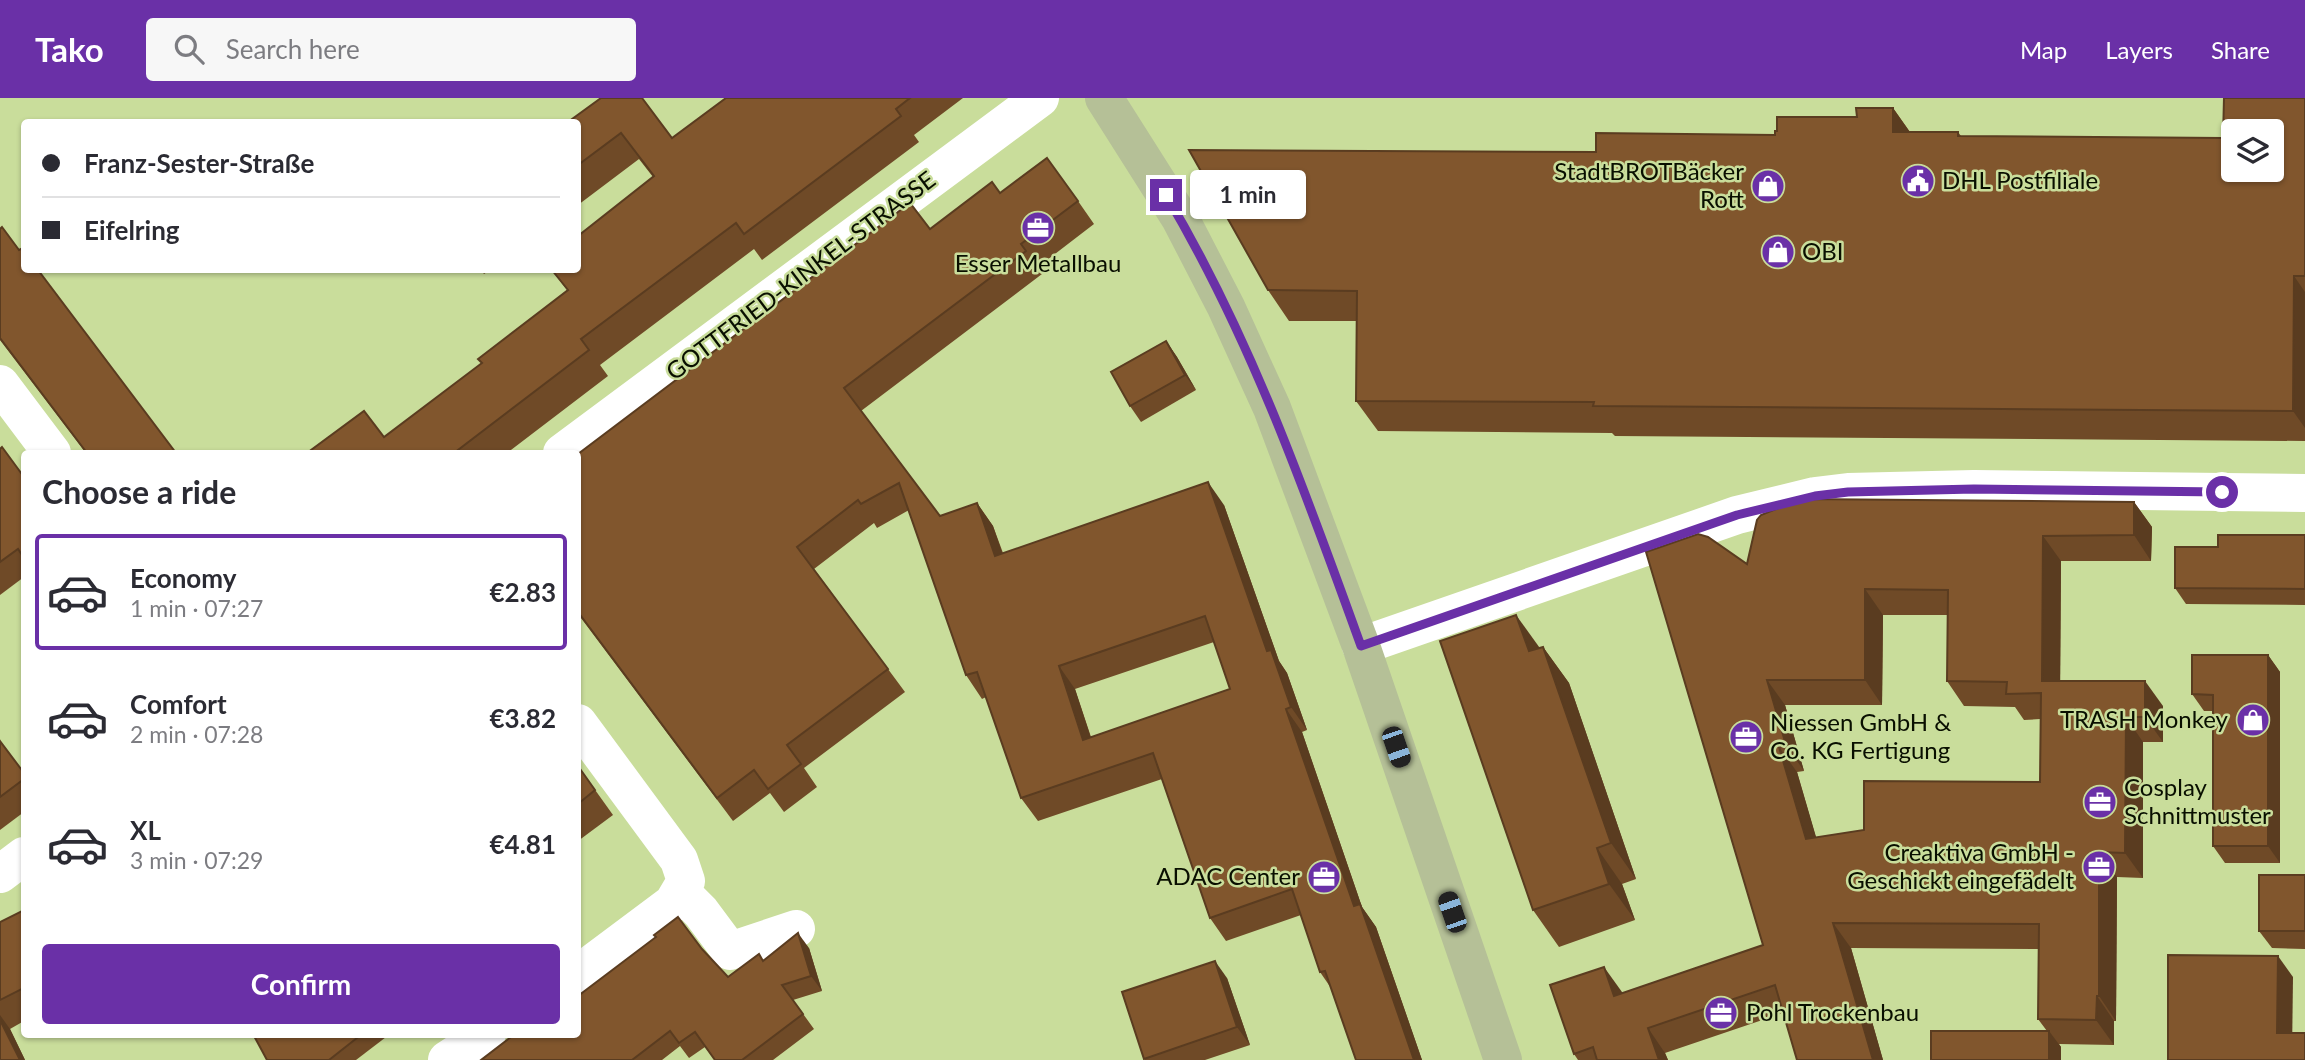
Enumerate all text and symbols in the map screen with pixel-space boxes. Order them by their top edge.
search box [146,18,636,81]
text: Tako [35,29,104,69]
icon: search [170,30,208,68]
text: Search here [226,33,360,65]
text: Map [2020,35,2067,64]
text: Layers [2105,35,2173,64]
text: Share [2211,35,2270,64]
map controls [2221,119,2284,182]
button: layers [2221,119,2284,182]
text: Franz-Sester-Straße [84,147,314,179]
place label: StadtBROTBäcker Rott [1554,156,1745,213]
public building icon: DHL Postfiliale [1899,162,1937,200]
street label: GOTTFRIED-KINKEL-STRASSE [660,164,940,385]
place label: DHL Postfiliale [1942,165,2098,194]
shop icon: StadtBROTBäcker Rott [1749,167,1787,205]
callout: 1 min [1190,170,1306,220]
route end [1150,179,1182,211]
text: 1 min [1219,180,1277,208]
office icon: Esser Metallbau [1019,209,1057,247]
text: Eifelring [84,214,180,246]
shop icon: OBI [1759,233,1797,271]
place label: OBI [1802,236,1843,265]
place label: Esser Metallbau [955,248,1121,277]
text: Choose a ride [42,472,236,511]
route start [2206,476,2238,508]
icon: car [46,561,109,624]
text: Economy [130,562,236,594]
text: €2.83 [490,576,556,608]
text: 1 min · 07:27 [130,594,263,622]
icon: car [46,687,109,750]
text: Comfort [130,688,227,720]
shop icon: TRASH Monkey [2234,701,2272,739]
text: €3.82 [490,702,556,734]
place label: TRASH Monkey [2060,704,2229,733]
place label: Niessen GmbH & Co. KG Fertigung [1770,707,1951,764]
office icon: Niessen GmbH & Co. KG Fertigung [1727,718,1765,756]
text: 2 min · 07:28 [130,720,263,748]
car [1380,724,1413,770]
place label: Cosplay Schnittmuster [2124,772,2271,829]
office icon: Cosplay Schnittmuster [2081,783,2119,821]
icon: car [46,813,109,876]
text: XL [130,814,161,846]
text: €4.81 [490,828,556,860]
place label: Creaktiva GmbH - Geschickt eingefädelt [1847,837,2074,894]
text: 3 min · 07:29 [130,846,263,874]
office icon: Creaktiva GmbH - Geschickt eingefädelt [2080,848,2118,886]
office icon: ADAC Center [1305,858,1343,896]
place label: ADAC Center [1156,861,1300,890]
car [1436,889,1469,935]
button: Confirm [42,944,560,1024]
office icon: Pohl Trockenbau [1702,994,1740,1032]
place label: Pohl Trockenbau [1746,997,1919,1026]

